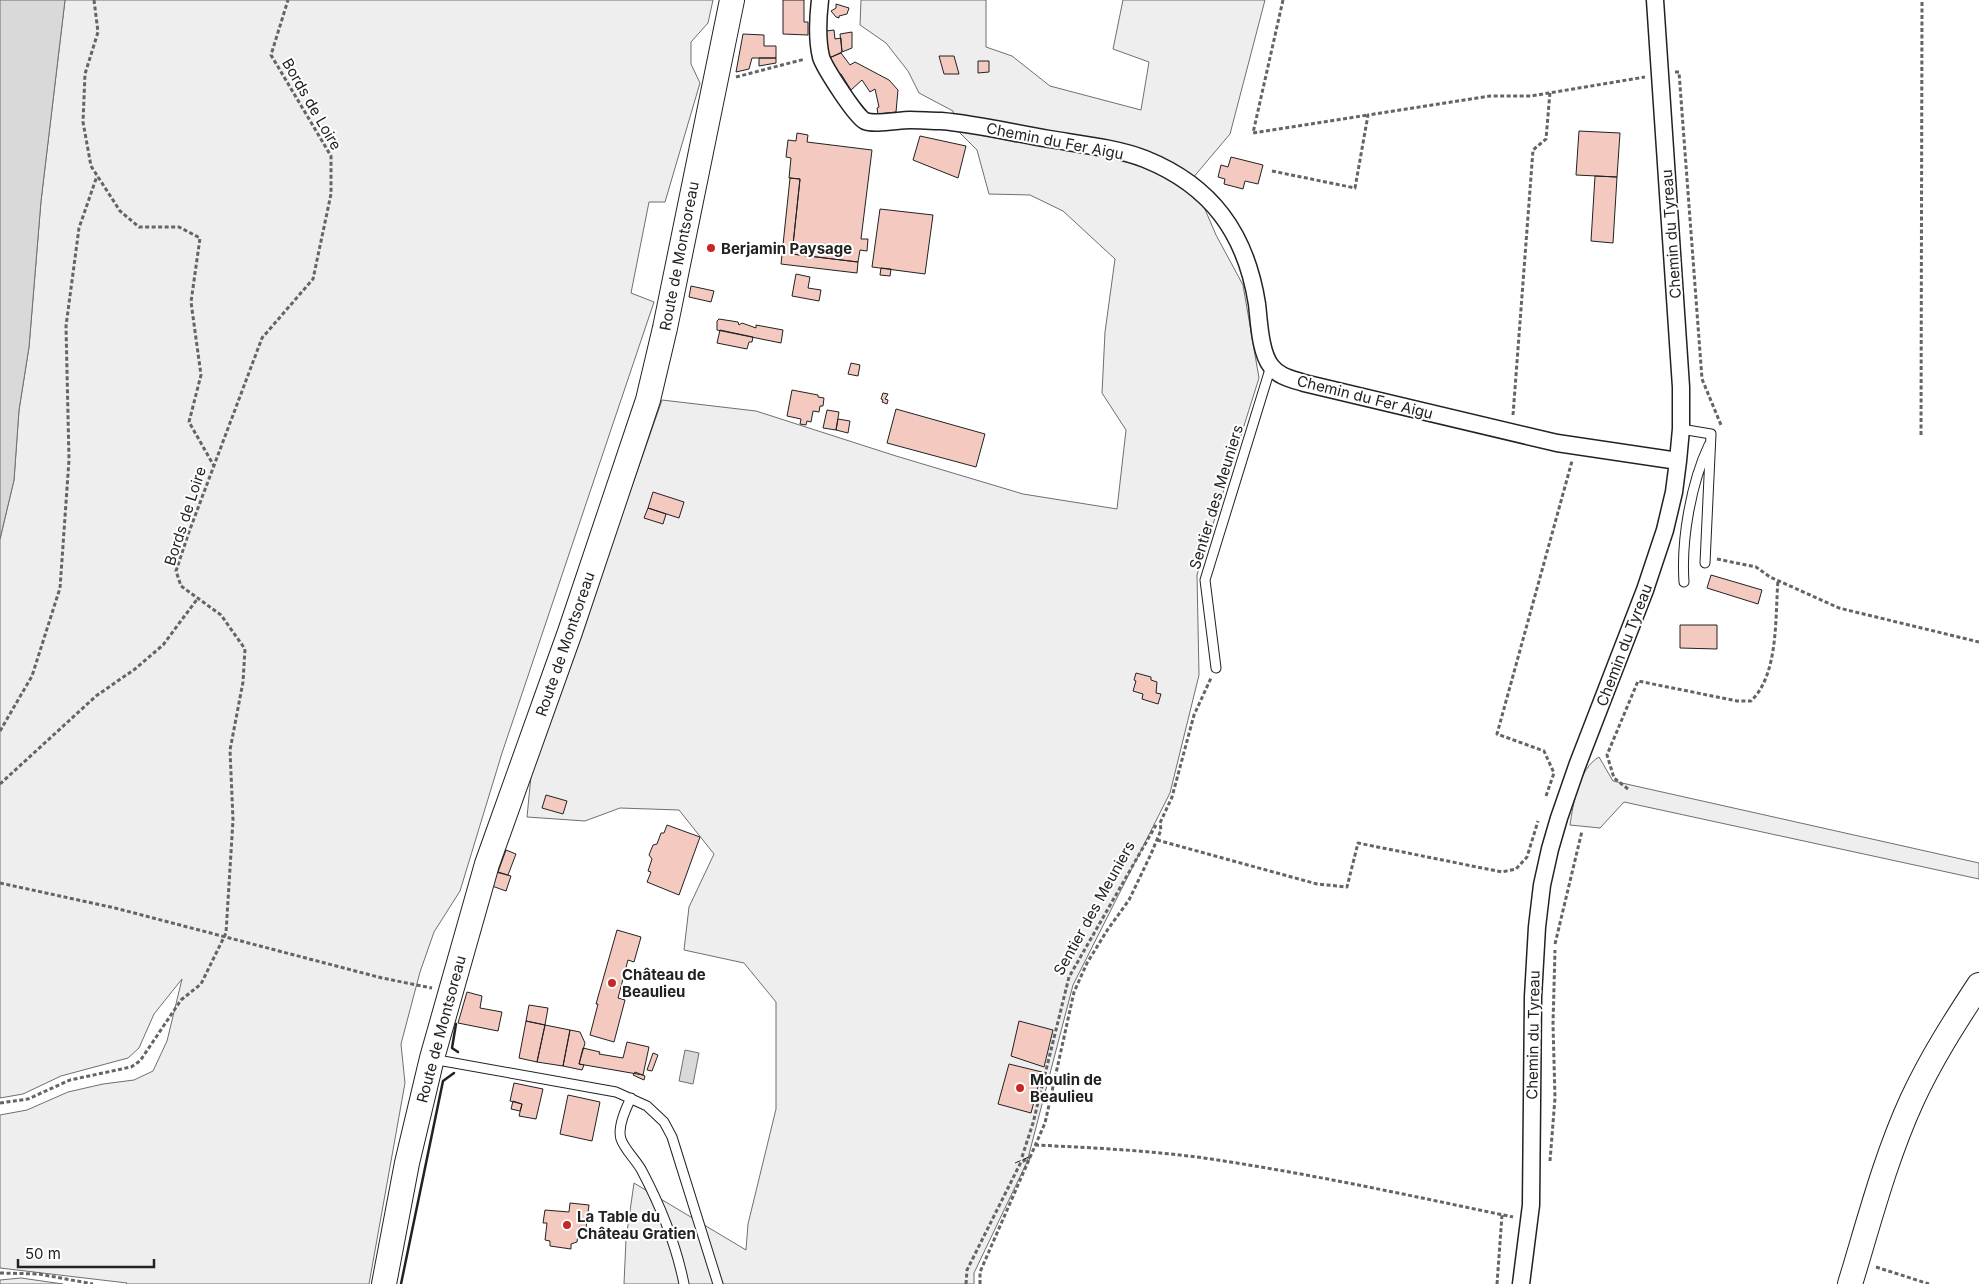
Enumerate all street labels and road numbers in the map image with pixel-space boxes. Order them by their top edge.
street label: Bords de Loire [278,55,346,153]
street label: Chemin du Fer Aigu [985,118,1125,164]
street label: Chemin du Tyreau [1657,169,1685,299]
street label: Route de Montsoreau [655,180,703,332]
street label: Chemin du Fer Aigu [1295,371,1435,423]
street label: Sentier des Meuniers [1185,422,1247,572]
street label: Bords de Loire [160,464,210,568]
street label: Route de Montsoreau [531,569,599,719]
street label: Chemin du Tyreau [1592,581,1656,709]
street label: Sentier des Meuniers [1049,838,1139,978]
street label: Route de Montsoreau [412,953,470,1105]
street label: Chemin du Tyreau [1522,970,1544,1100]

